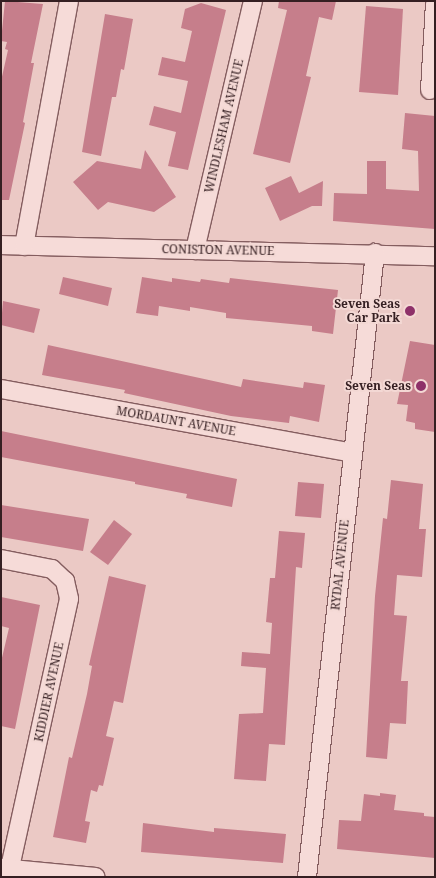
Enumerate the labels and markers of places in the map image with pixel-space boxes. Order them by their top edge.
place label: Seven Seas Car Park [334,297,400,325]
marker: Seven Seas Car Park [404,305,416,317]
place label: Seven Seas [345,379,411,393]
marker: Seven Seas [415,380,427,392]

